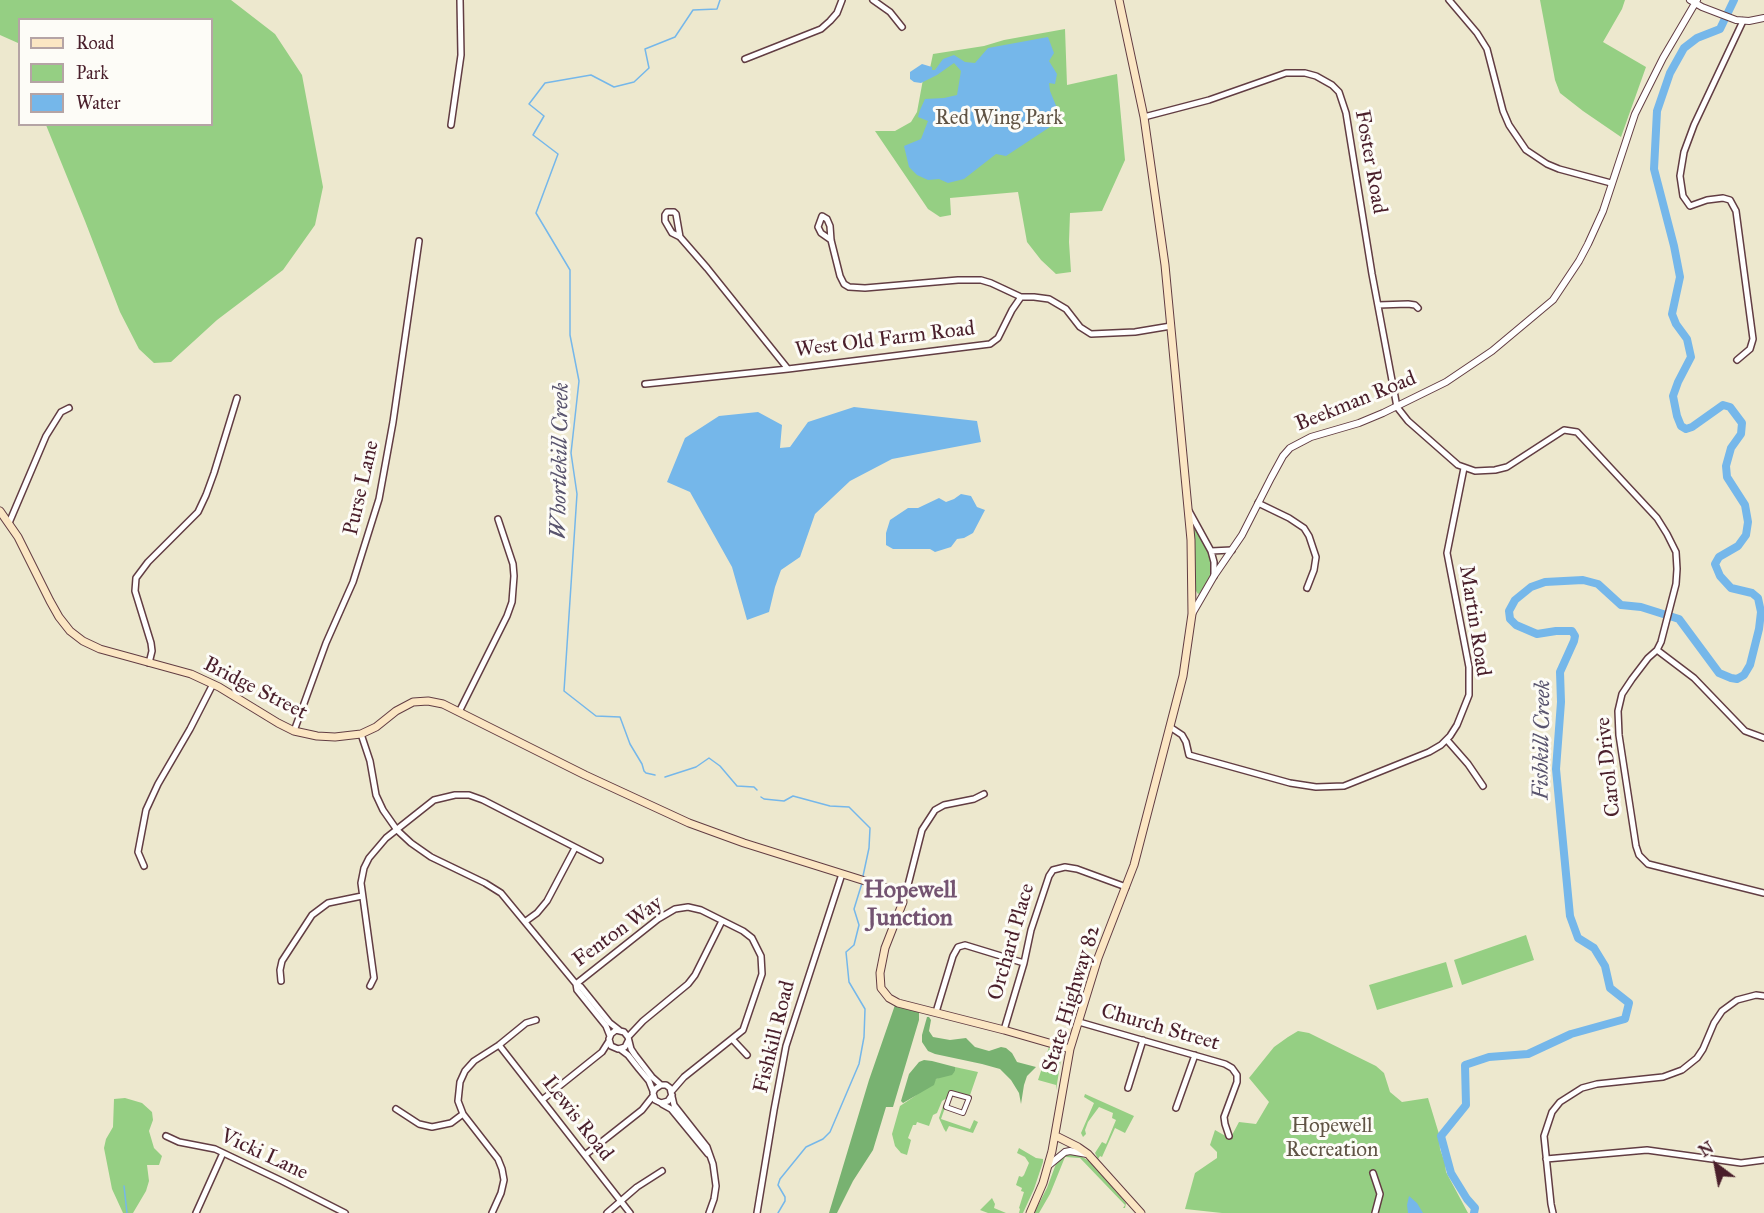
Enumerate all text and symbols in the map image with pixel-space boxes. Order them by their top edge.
legend [18,18,213,126]
text: Road [76,32,114,54]
text: Park [76,62,109,84]
text: Water [76,92,120,114]
park label: Red Wing Park [935,106,1063,132]
street label: Foster Road [1348,108,1392,216]
street label: West Old Farm Road [794,316,976,364]
street label: Beekman Road [1292,366,1420,438]
water label: Whortlekill Creek [546,383,576,539]
street label: Purse Lane [339,438,385,538]
street label: Martin Road [1453,564,1495,678]
street label: Bridge Street [199,652,311,726]
water label: Fishkill Creek [1529,680,1557,800]
street label: Carol Drive [1591,716,1627,818]
district label: Hopewell Junction [863,877,957,933]
street label: Orchard Place [983,881,1041,1003]
street label: Fenton Way [568,891,668,973]
street label: State Highway 82 [1038,922,1106,1076]
street label: Fishkill Road [749,978,801,1096]
street label: Church Street [1098,999,1222,1057]
street label: Lewis Road [536,1072,618,1166]
park label: Hopewell Recreation [1286,1114,1378,1164]
street label: Vicki Lane [216,1124,312,1186]
north arrow [1686,1135,1746,1195]
text: N [1695,1138,1717,1161]

